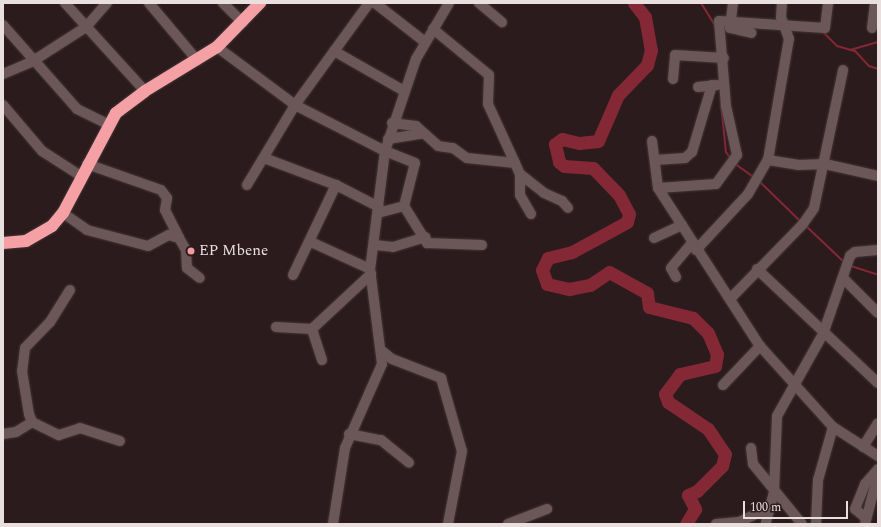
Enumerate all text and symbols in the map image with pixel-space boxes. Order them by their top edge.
place label: EP Mbene [199,242,268,260]
marker: EP Mbene [186,246,196,256]
scale bar [745,493,850,519]
text: 100 m [750,498,781,517]

